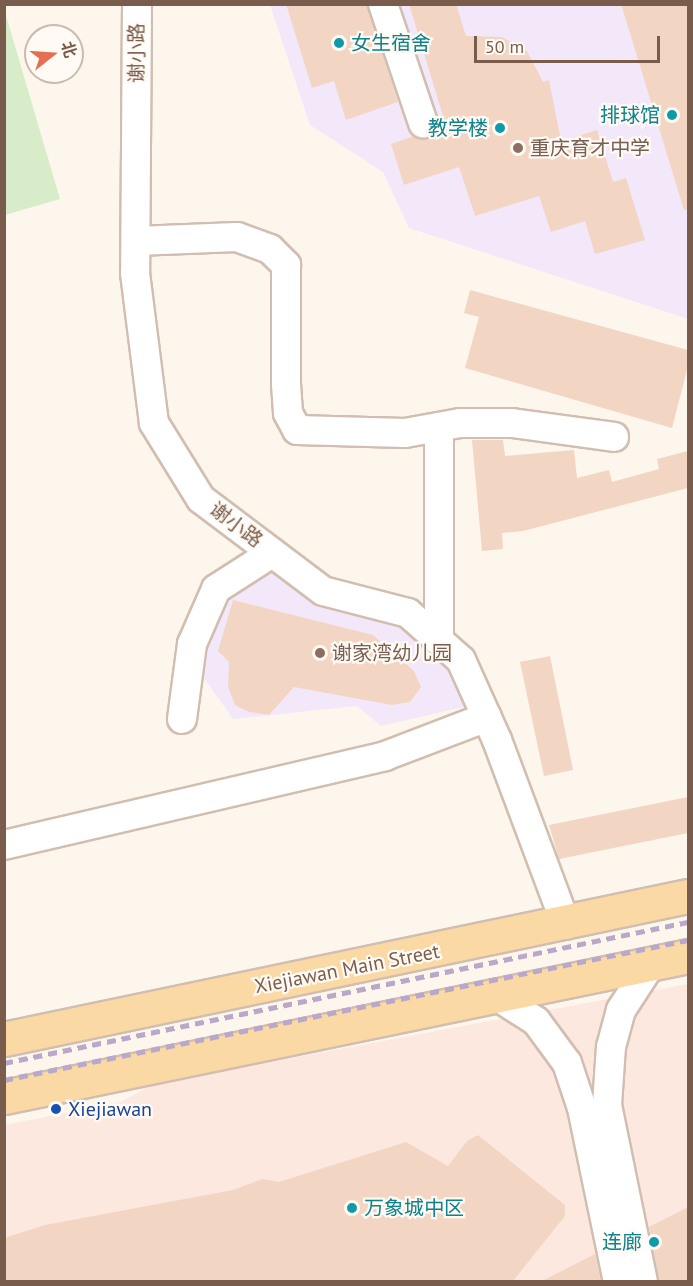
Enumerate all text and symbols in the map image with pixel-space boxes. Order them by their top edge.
street label: 谢小路 [125,23,149,83]
north arrow [24,24,84,84]
scale bar [477,24,663,62]
place label: 女生宿舍 [351,31,431,55]
text: 50 m [485,35,524,58]
marker: 女生宿舍 [332,36,346,50]
text: 北 [57,39,81,60]
place label: 排球馆 [600,103,660,127]
marker: 排球馆 [665,108,679,122]
place label: 教学楼 [428,116,488,140]
marker: 教学楼 [493,121,507,135]
place label: 重庆育才中学 [530,136,650,160]
marker: 重庆育才中学 [511,141,525,155]
street label: 谢小路 [205,497,267,553]
place label: 谢家湾幼儿园 [332,641,452,665]
marker: 谢家湾幼儿园 [313,646,327,660]
street label: Xiejiawan Main Street [253,939,441,999]
place label: Xiejiawan [68,1097,152,1121]
marker: Xiejiawan [49,1102,63,1116]
place label: 万象城中区 [364,1196,464,1220]
marker: 万象城中区 [345,1201,359,1215]
place label: 连廊 [602,1230,642,1254]
marker: 连廊 [647,1235,661,1249]

